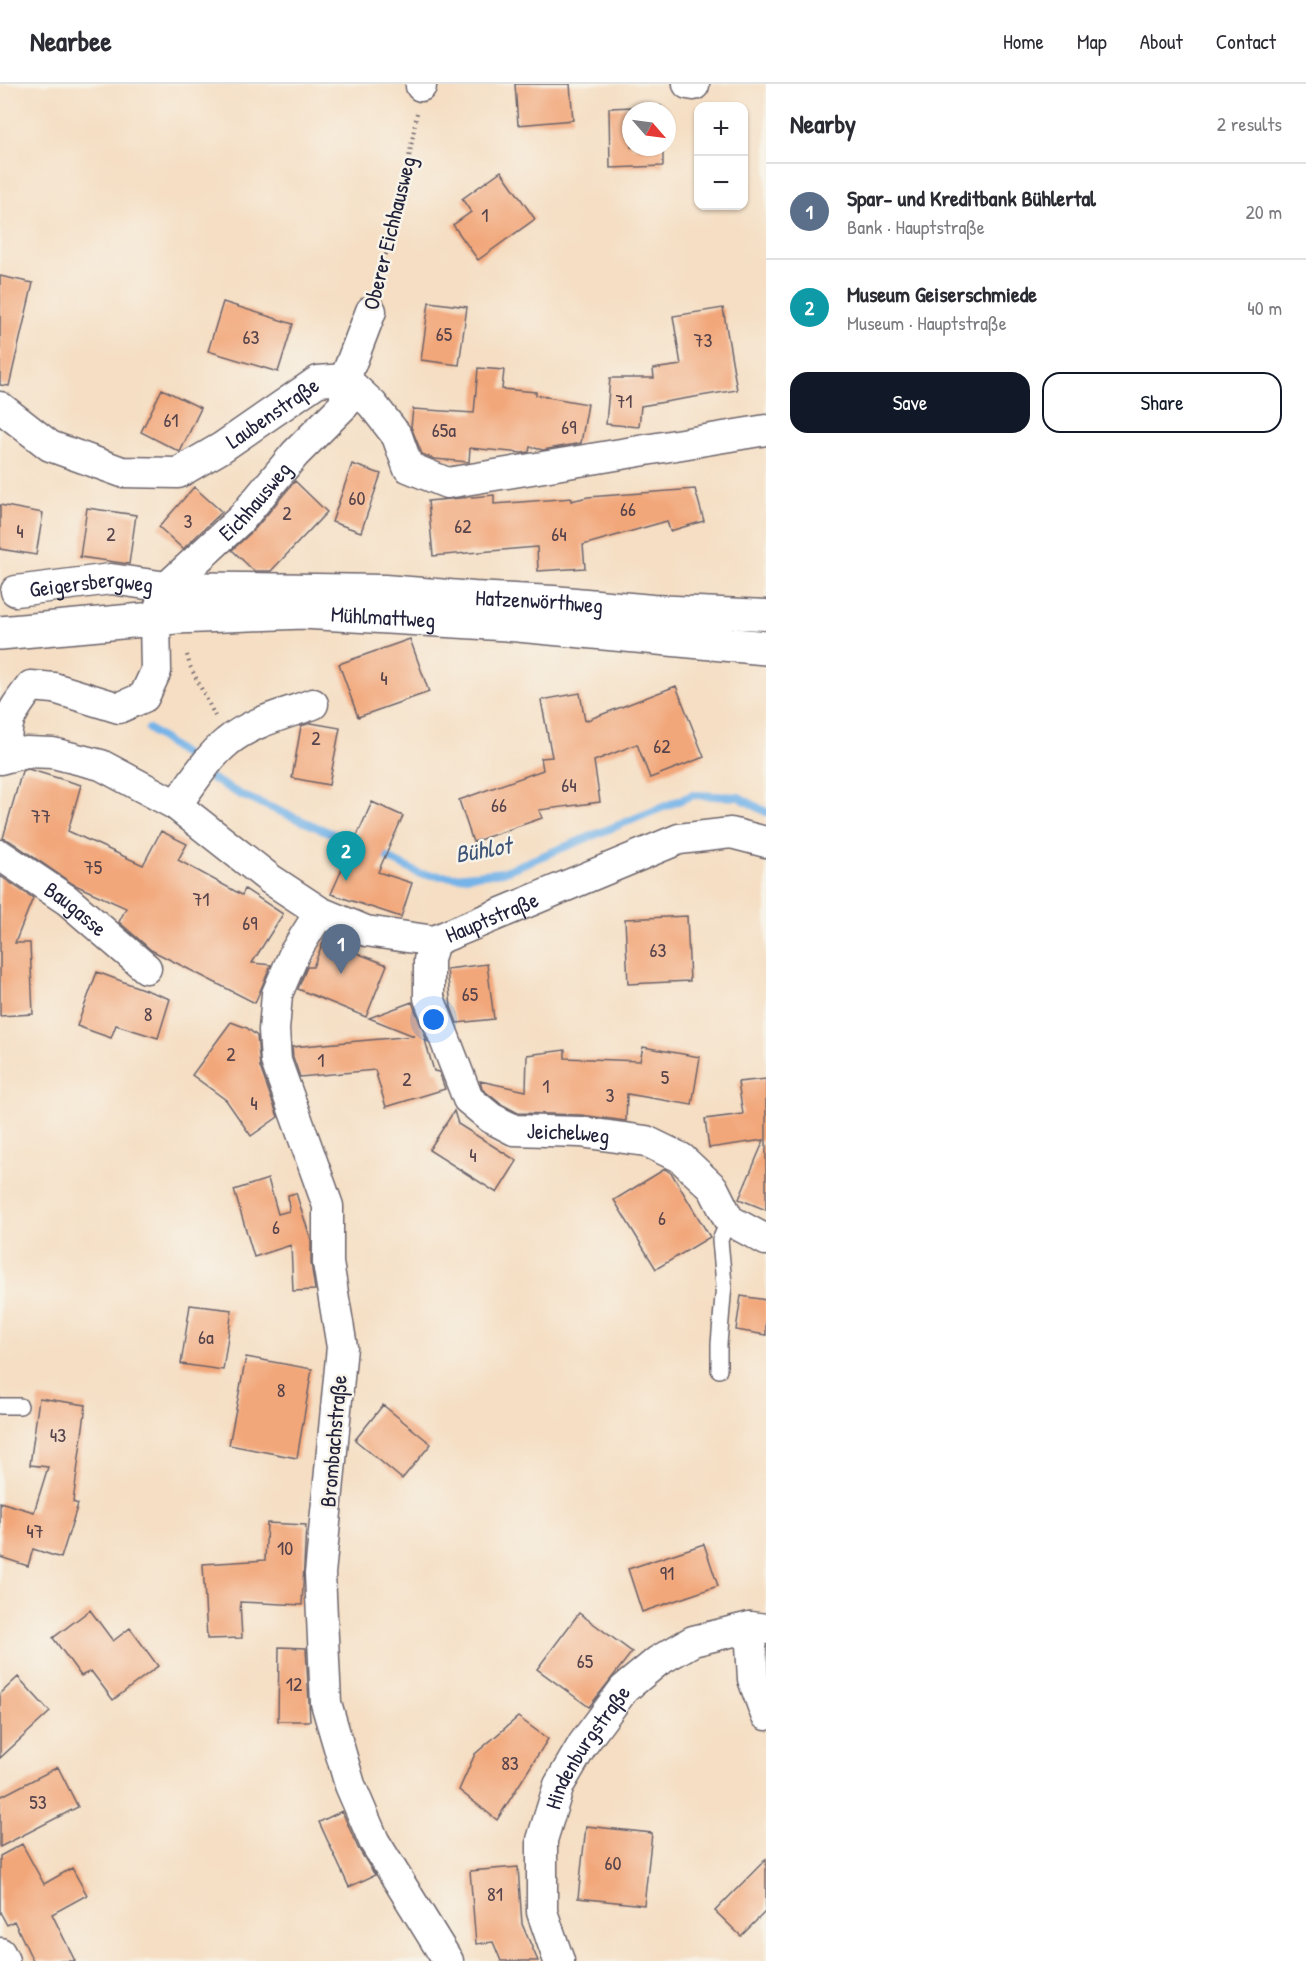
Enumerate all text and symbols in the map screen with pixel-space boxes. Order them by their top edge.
text: Nearbee [30,22,112,60]
text: Home [1003,27,1044,56]
text: Map [1077,27,1107,56]
text: About [1140,27,1183,56]
text: Contact [1216,27,1276,56]
north arrow [622,102,676,156]
map controls [694,102,748,210]
button: + [694,102,748,156]
text: Nearby [790,106,856,141]
text: 2 results [1217,110,1282,137]
street label: Oberer Eichhausweg [355,153,423,313]
button: − [694,156,748,210]
text: Spar- und Kreditbank Bühlertal [847,183,1096,213]
text: 1 [806,198,813,225]
text: 20 m [1245,198,1282,225]
house number: 1 [481,201,489,228]
text: Bank · Hauptstraße [847,213,985,240]
text: Museum Geiserschmiede [847,279,1037,309]
text: 2 [805,294,814,321]
text: 40 m [1247,294,1282,321]
text: Museum · Hauptstraße [847,309,1007,336]
house number: 65 [436,320,453,347]
house number: 63 [243,323,260,350]
house number: 73 [694,326,712,353]
street label: Laubenstraße [220,370,325,455]
button: Save [790,372,1030,433]
button: Share [1042,372,1282,433]
house number: 71 [615,387,633,414]
house number: 61 [163,406,179,433]
house number: 69 [561,413,577,440]
house number: 65a [432,416,456,443]
street label: Eichhausweg [212,455,298,547]
house number: 60 [349,484,366,511]
house number: 66 [620,495,636,522]
house number: 2 [282,499,292,526]
house number: 3 [184,507,193,534]
house number: 62 [454,512,472,539]
house number: 4 [16,517,24,544]
house number: 2 [106,520,116,547]
house number: 64 [551,520,567,547]
street label: Geigersbergweg [28,564,155,604]
street label: Hatzenwörthweg [475,582,604,620]
street label: Mühlmattweg [330,599,436,635]
house number: 4 [380,664,388,691]
house number: 2 [311,724,321,751]
house number: 62 [653,732,671,759]
house number: 64 [561,771,577,798]
house number: 66 [491,791,507,818]
house number: 77 [31,802,51,829]
water label: Bühlot [452,828,517,870]
pin: 2 [326,832,366,881]
house number: 75 [84,853,103,880]
street label: Baugasse [39,874,114,943]
street label: Hauptstraße [441,884,543,950]
house number: 71 [192,885,210,912]
house number: 69 [242,909,258,936]
pin: 1 [322,924,360,974]
house number: 63 [650,936,667,963]
house number: 65 [462,980,479,1007]
house number: 8 [144,1000,152,1027]
your location [419,1005,448,1034]
house number: 2 [226,1040,236,1067]
house number: 1 [317,1046,325,1073]
house number: 5 [661,1063,670,1090]
house number: 2 [402,1065,412,1092]
house number: 1 [542,1072,550,1099]
house number: 3 [606,1081,615,1108]
house number: 4 [250,1089,258,1116]
street label: Jeichelweg [526,1115,612,1151]
house number: 4 [469,1141,477,1168]
house number: 6 [658,1204,666,1231]
house number: 6 [272,1213,280,1240]
house number: 6a [198,1323,214,1350]
street label: Brombachstraße [312,1373,354,1508]
house number: 8 [277,1376,285,1403]
house number: 43 [50,1421,66,1448]
house number: 47 [26,1517,44,1544]
house number: 10 [277,1534,293,1561]
house number: 91 [660,1559,674,1586]
house number: 65 [577,1647,594,1674]
house number: 12 [286,1670,303,1697]
street label: Hindenburgstraße [537,1679,637,1813]
house number: 83 [501,1749,519,1776]
house number: 53 [29,1788,47,1815]
house number: 60 [605,1849,622,1876]
house number: 81 [487,1880,503,1907]

